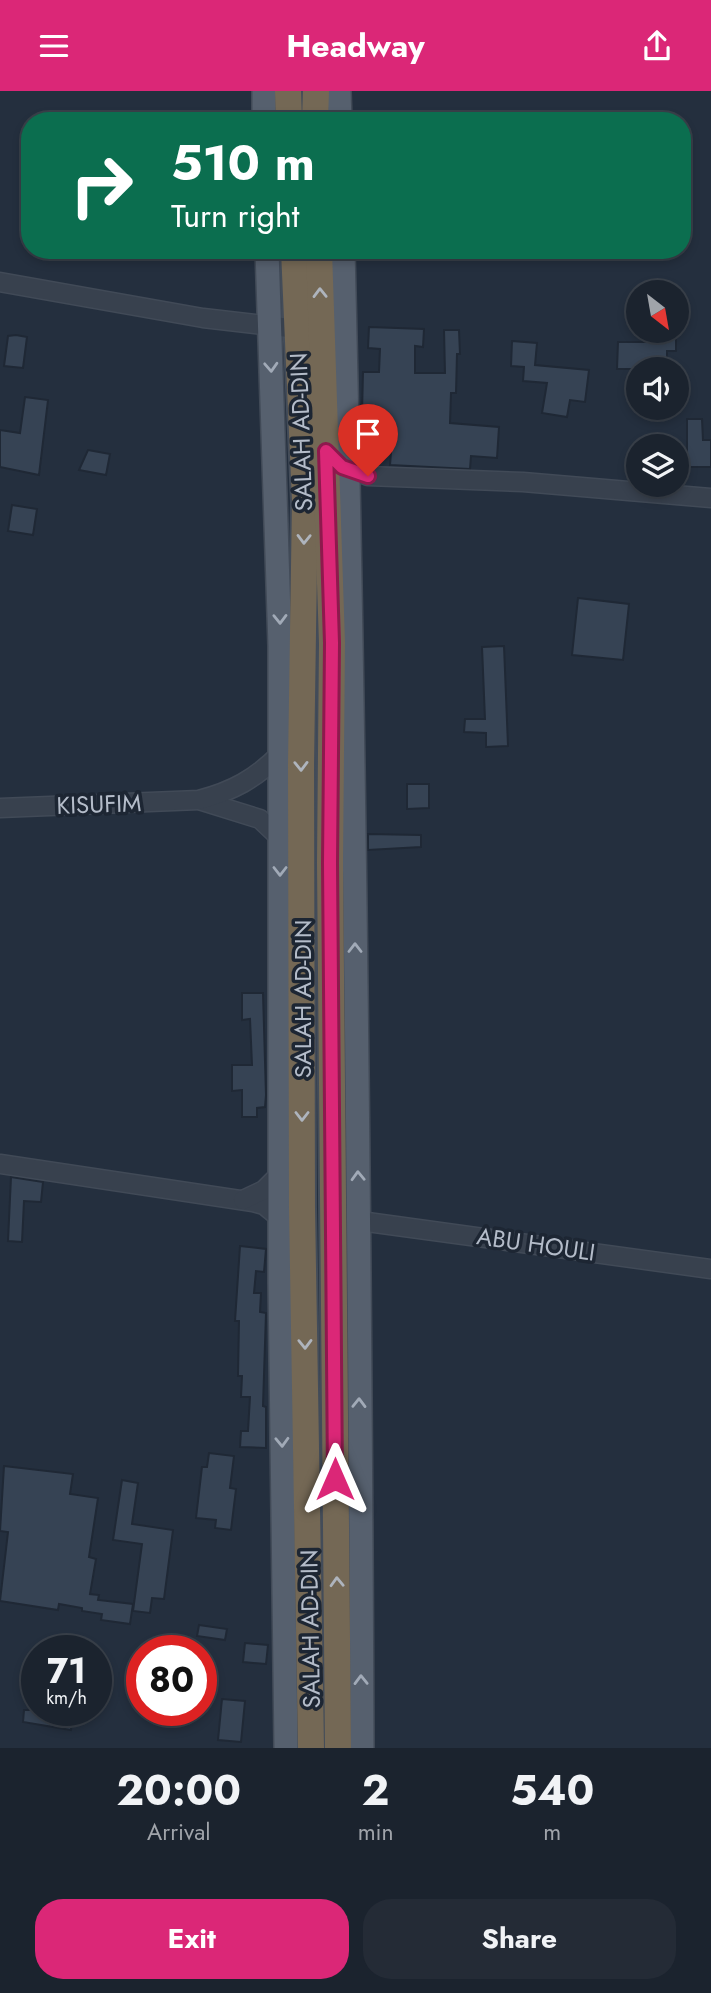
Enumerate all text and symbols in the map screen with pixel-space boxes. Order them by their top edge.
text: Headway [286,23,425,69]
icon: menu [35,27,73,65]
icon: share [638,27,676,65]
text: 510 m [171,128,315,198]
icon: right [56,140,147,231]
text: Turn right [171,193,300,239]
north arrow [626,280,690,343]
map controls [626,280,689,497]
one-way arrow [312,288,328,298]
street label: SALAH AD-DIN [281,352,321,512]
button: sound [626,357,689,420]
one-way arrow [263,362,278,373]
pin [338,404,398,476]
icon: arrive [349,415,387,453]
button: layers [626,434,689,497]
one-way arrow [296,534,311,545]
one-way arrow [272,614,287,625]
one-way arrow [293,762,309,772]
street label: KISUFIM [56,785,142,823]
one-way arrow [272,867,288,877]
street label: SALAH AD-DIN [285,920,320,1078]
one-way arrow [347,943,363,953]
one-way arrow [294,1111,310,1122]
one-way arrow [351,1170,366,1181]
street label: ABU HOULI [475,1218,597,1270]
one-way arrow [297,1338,312,1349]
one-way arrow [351,1398,367,1408]
one-way arrow [274,1436,289,1447]
position arrow [298,1442,372,1516]
street label: SALAH AD-DIN [291,1549,329,1709]
one-way arrow [329,1576,345,1587]
speed limit sign: 80 [126,1635,217,1726]
text: 71 [47,1646,86,1696]
one-way arrow [354,1674,369,1685]
text: km/h [46,1685,87,1711]
text: 20:00 [117,1760,241,1821]
text: 2 [362,1760,389,1821]
text: 540 [510,1760,594,1821]
text: Arrival [147,1815,211,1849]
text: min [358,1815,394,1849]
text: m [543,1815,561,1849]
button: Exit [35,1899,349,1979]
button: Share [363,1899,676,1979]

